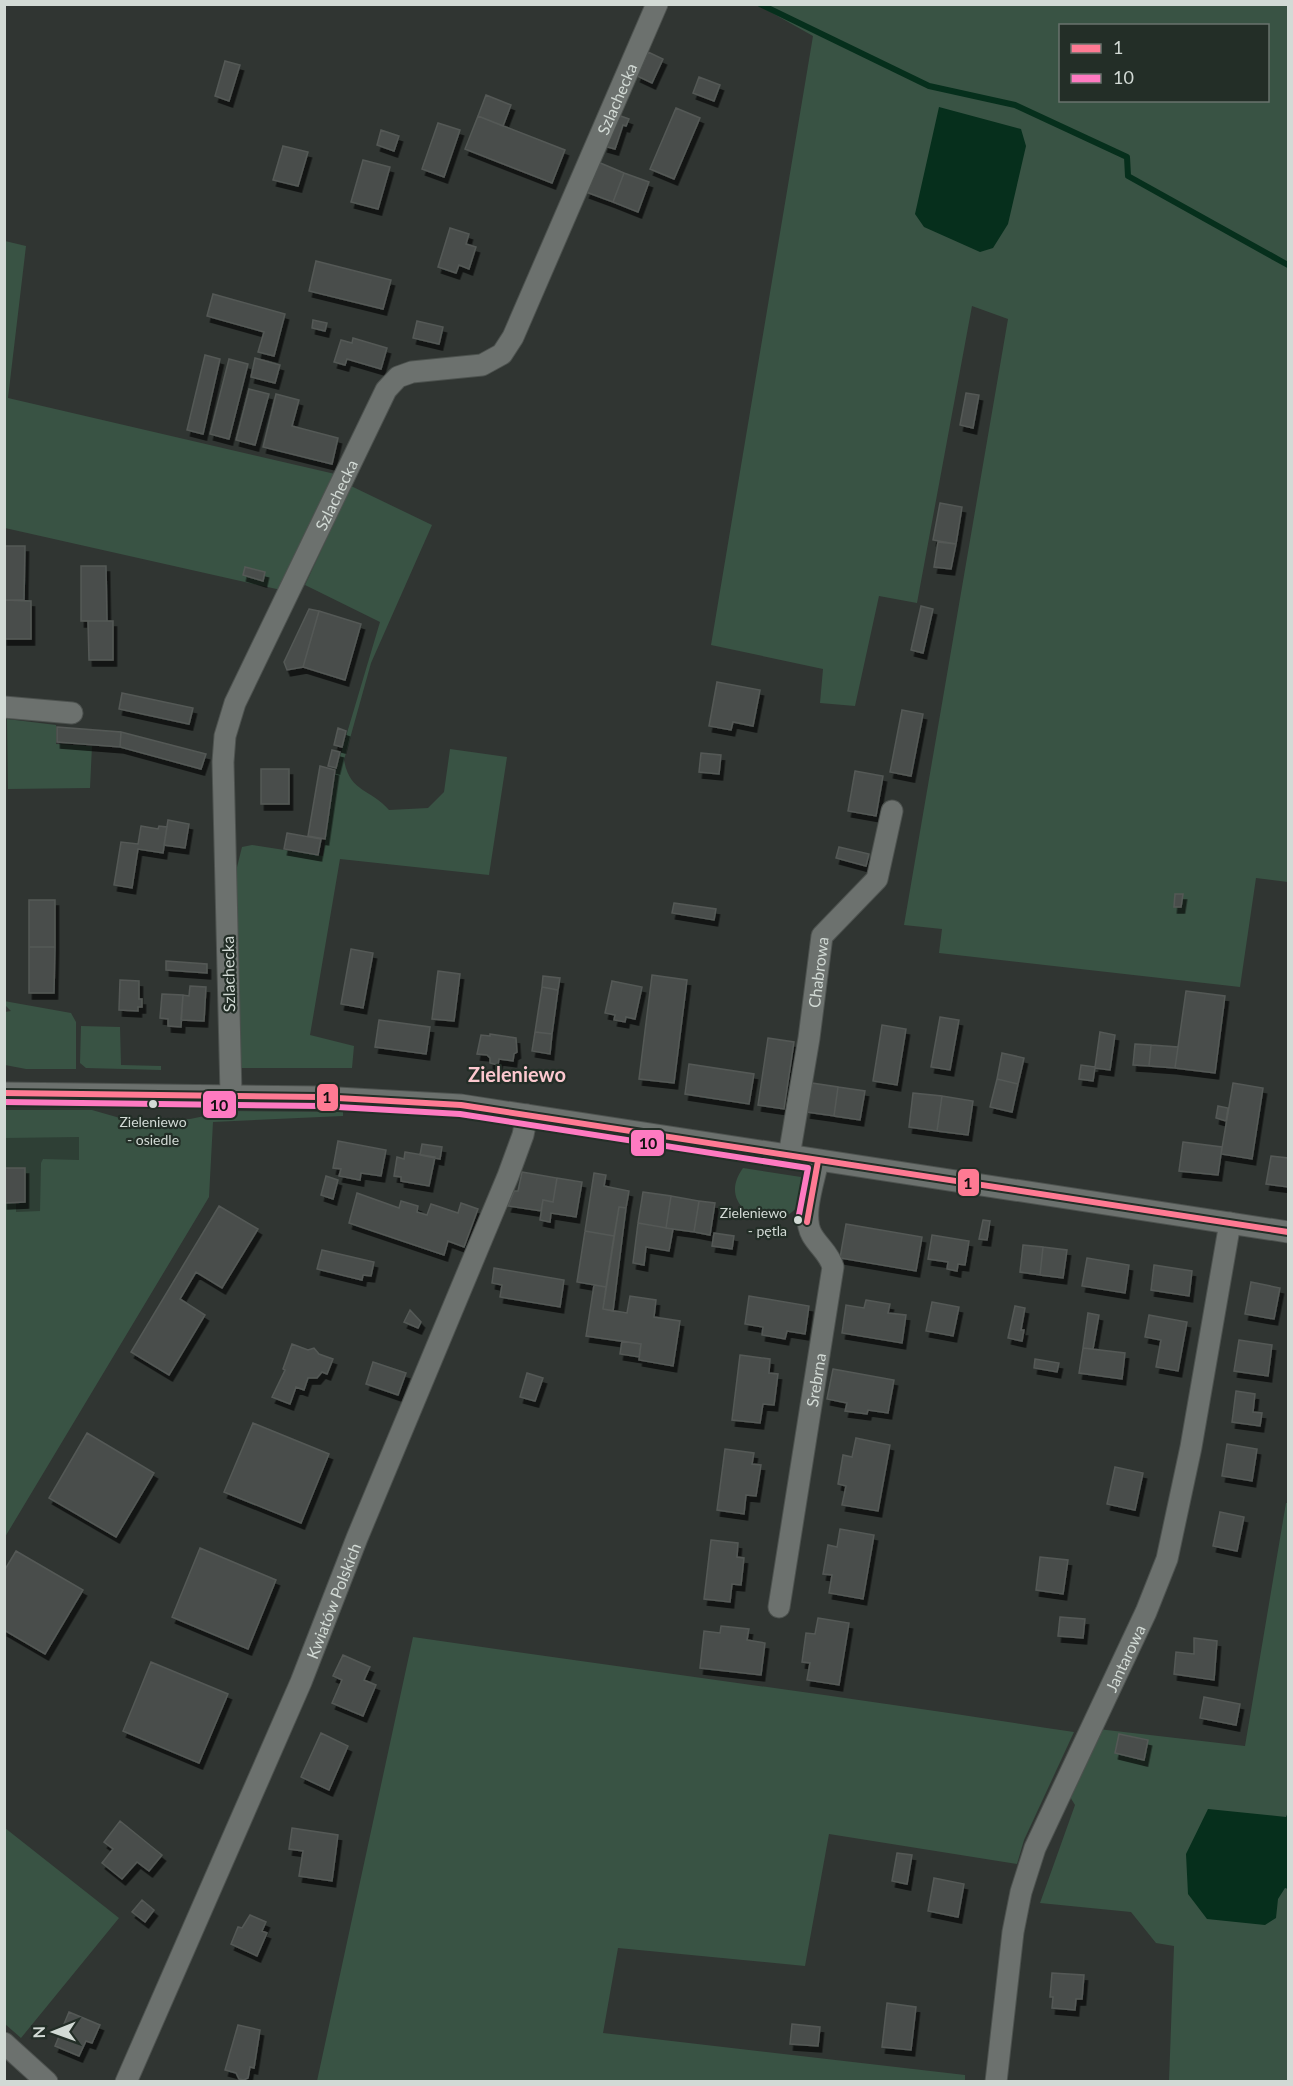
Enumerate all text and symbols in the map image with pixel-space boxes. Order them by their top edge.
legend [1059,24,1269,102]
text: 1 [1113,36,1123,58]
street label: Szlachecka [592,60,640,137]
text: 10 [1113,66,1134,88]
street label: Szlachecka [310,456,361,533]
street label: Szlachecka [218,936,238,1012]
street label: Chabrowa [803,936,831,1009]
district label: Zieleniewo [468,1062,566,1086]
line badge: 1 [316,1083,339,1112]
text: 1 [322,1087,332,1106]
line badge: 10 [202,1090,237,1119]
text: 10 [210,1095,228,1114]
marker: Zieleniewo - osiedle [147,1098,159,1110]
place label: Zieleniewo - osiedle [119,1113,187,1148]
line badge: 10 [630,1129,665,1157]
text: 10 [639,1133,657,1152]
line badge: 1 [957,1168,980,1197]
text: 1 [963,1173,973,1192]
place label: Zieleniewo - pętla [720,1204,787,1239]
marker: Zieleniewo - pętla [792,1214,804,1226]
street label: Srebrna [801,1352,829,1408]
street label: Kwiatów Polskich [302,1540,364,1661]
street label: Jantarowa [1101,1621,1148,1694]
north arrow [24,2002,84,2062]
text: N [29,2026,48,2039]

